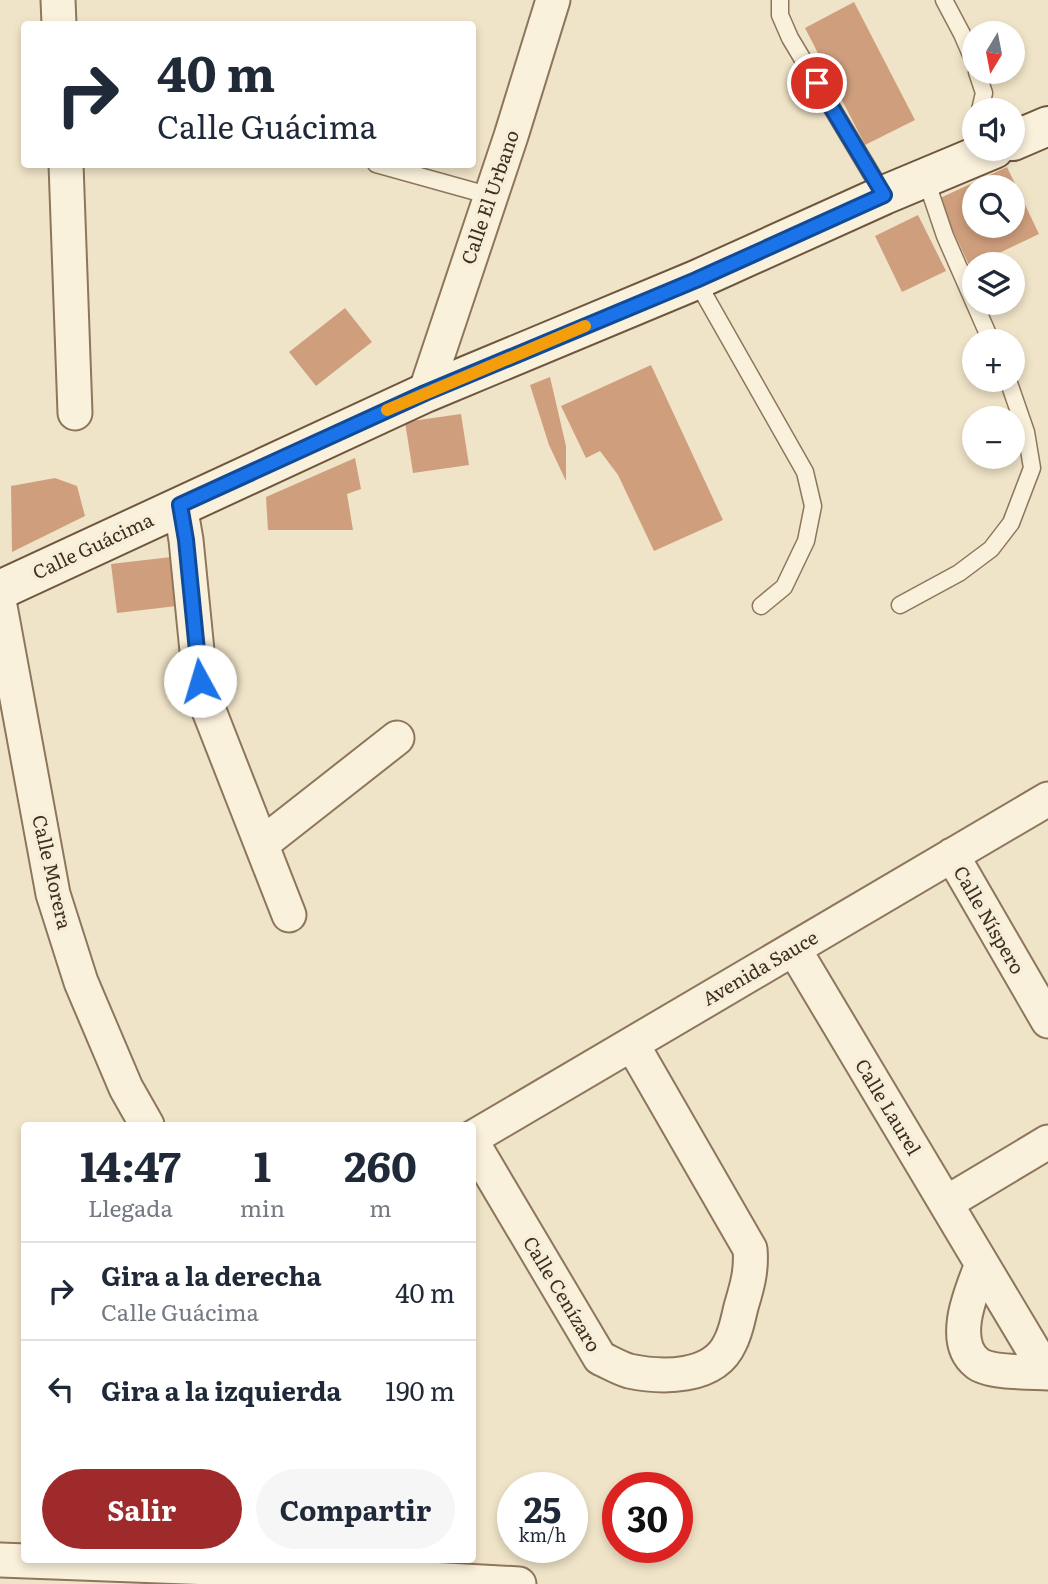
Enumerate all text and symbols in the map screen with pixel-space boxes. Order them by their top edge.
north arrow [962,21,1026,84]
map controls [962,21,1025,469]
text: 40 m [157,34,275,107]
icon: right [42,49,133,140]
pin [787,53,847,113]
icon: arrive [798,64,836,102]
button: sound [962,98,1025,161]
text: Calle Guácima [157,101,377,149]
street label: Calle El Urbano [453,126,525,268]
button: search [962,175,1025,238]
button: layers [962,252,1025,315]
button: + [962,329,1025,392]
button: − [962,406,1025,469]
street label: Calle Guácima [28,505,158,585]
position arrow [163,644,237,718]
street label: Calle Morera [26,812,80,933]
street label: Calle Níspero [947,860,1032,979]
street label: Avenida Sauce [696,923,823,1012]
street label: Calle Laurel [849,1053,929,1160]
text: 14:47 [80,1133,181,1195]
text: 1 [254,1133,271,1195]
text: 260 [344,1133,417,1195]
text: Llegada [88,1190,173,1224]
text: min [240,1190,285,1224]
text: m [369,1190,392,1224]
street label: Calle Cenízaro [517,1230,608,1357]
text: Gira a la derecha [101,1255,321,1294]
icon: right [42,1272,80,1310]
text: 40 m [395,1272,455,1311]
text: Calle Guácima [101,1294,259,1328]
icon: left [42,1370,80,1408]
text: Gira a la izquierda [101,1370,342,1409]
text: 190 m [385,1370,455,1409]
button: Salir [42,1469,242,1549]
button: Compartir [256,1469,455,1549]
speed limit sign: 30 [602,1472,693,1563]
text: 25 [524,1482,561,1534]
text: km/h [519,1521,566,1548]

